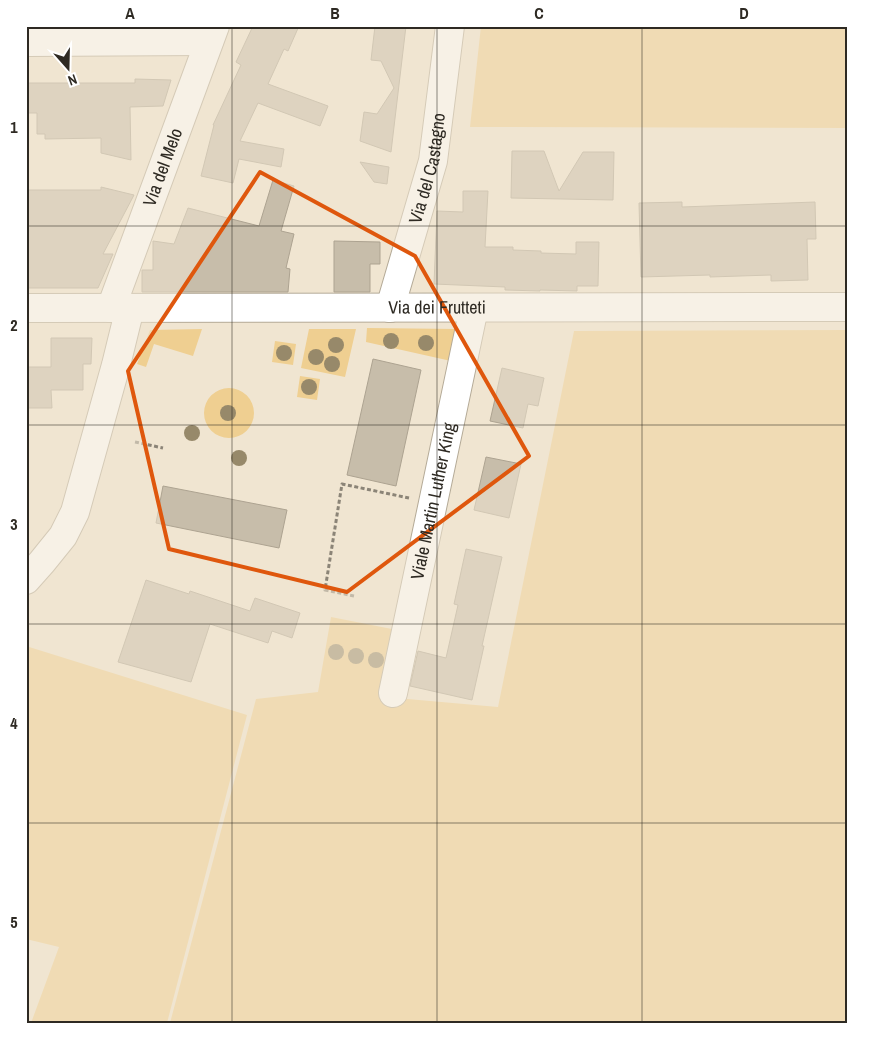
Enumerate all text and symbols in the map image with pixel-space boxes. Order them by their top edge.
text: A [125,2,135,24]
text: B [330,2,340,24]
text: C [534,2,544,24]
text: D [739,2,749,24]
north arrow [42,42,92,92]
text: N [65,70,79,90]
street label: Via del Castagno [402,111,451,226]
text: 1 [10,116,18,138]
street label: Via del Melo [137,124,188,210]
street label: Via dei Frutteti [388,294,486,320]
text: 2 [10,314,18,336]
street label: Viale Martin Luther King [404,419,462,582]
text: 3 [10,513,18,535]
text: 4 [10,712,18,734]
text: 5 [10,911,18,933]

